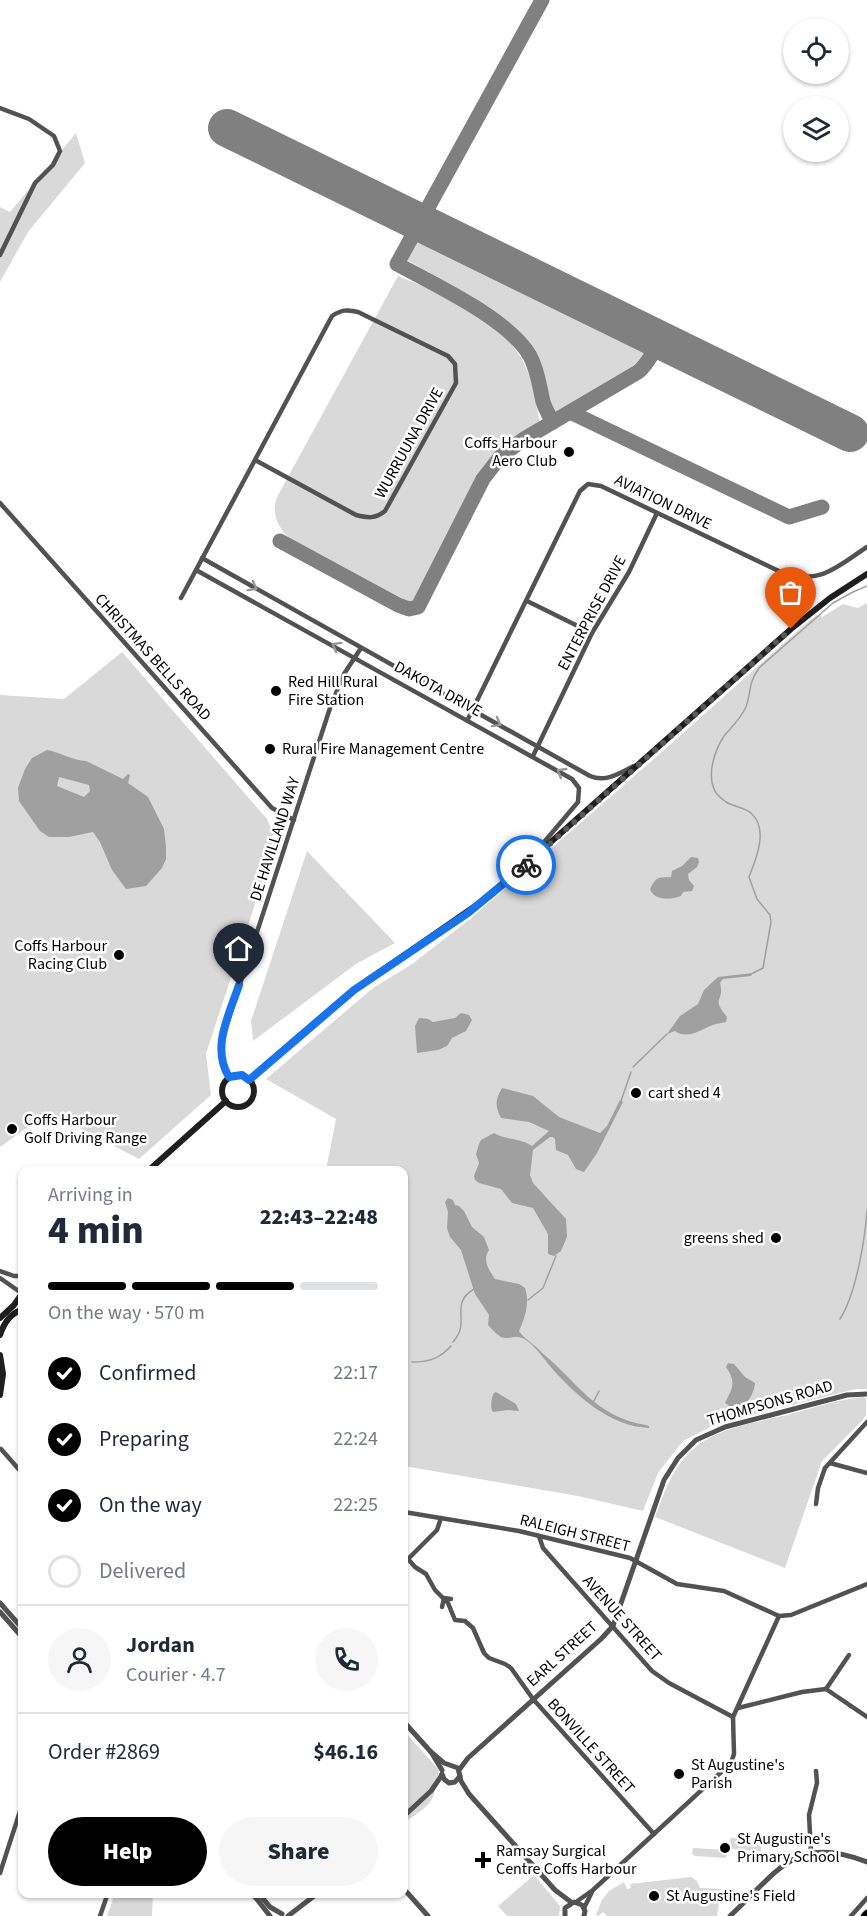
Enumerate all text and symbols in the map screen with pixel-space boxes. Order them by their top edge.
map controls [783,18,849,162]
button: locate [783,18,849,84]
button: layers [783,96,849,162]
street label: WURRUUNA DRIVE [369,384,449,502]
place label: Coffs Harbour Aero Club [464,432,557,472]
marker: Coffs Harbour Aero Club [562,445,576,459]
street label: AVIATION DRIVE [611,469,715,535]
street label: ENTERPRISE DRIVE [552,552,632,674]
pin [765,567,816,629]
icon: bag [774,576,807,609]
one-way arrow [247,580,257,591]
street label: CHRISTMAS BELLS ROAD [90,588,216,726]
one-way arrow [332,642,342,654]
street label: DAKOTA DRIVE [390,656,486,722]
place label: Red Hill Rural Fire Station [288,671,378,711]
marker: Red Hill Rural Fire Station [269,684,283,698]
one-way arrow [490,716,501,728]
place label: Rural Fire Management Centre [282,738,484,760]
marker: Rural Fire Management Centre [263,742,277,756]
one-way arrow [557,768,567,779]
street label: DE HAVILLAND WAY [245,774,306,904]
courier [496,835,556,895]
icon: bike [510,849,543,882]
pin [213,923,264,985]
icon: home [222,932,255,965]
place label: Coffs Harbour Racing Club [14,935,107,975]
marker: Coffs Harbour Racing Club [112,948,126,962]
place label: cart shed 4 [648,1082,721,1104]
marker: cart shed 4 [629,1086,643,1100]
place label: Coffs Harbour Golf Driving Range [24,1109,147,1149]
marker: Coffs Harbour Golf Driving Range [5,1122,19,1136]
text: Arriving in [48,1181,133,1209]
text: 22:43–22:48 [260,1201,378,1233]
text: 4 min [48,1203,144,1259]
place label: greens shed [684,1227,764,1249]
marker: greens shed [769,1231,783,1245]
text: On the way · 570 m [48,1299,205,1327]
icon: check [48,1357,81,1390]
text: Confirmed [99,1357,196,1389]
text: 22:17 [333,1359,378,1387]
street label: THOMPSONS ROAD [705,1375,835,1431]
icon: check [48,1423,81,1456]
text: Preparing [99,1423,189,1455]
text: 22:24 [333,1425,378,1453]
icon: check [48,1489,81,1522]
text: On the way [99,1489,202,1521]
text: 22:25 [333,1491,378,1519]
street label: RALEIGH STREET [518,1509,633,1557]
text: Delivered [99,1555,186,1587]
street label: AVENUE STREET [577,1570,667,1666]
street label: EARL STREET [522,1616,603,1692]
button: person [48,1628,111,1691]
button: phone [315,1628,378,1691]
text: Jordan [126,1629,195,1661]
text: Courier · 4.7 [126,1661,226,1689]
street label: BONVILLE STREET [542,1694,640,1799]
text: Order #2869 [48,1736,160,1768]
text: $46.16 [313,1736,378,1768]
place label: St Augustine's Parish [691,1754,785,1794]
marker: St Augustine's Parish [672,1767,686,1781]
button: Help [48,1817,207,1886]
button: Share [219,1817,378,1886]
place label: St Augustine's Primary School [737,1828,839,1868]
place label: Ramsay Surgical Centre Coffs Harbour [496,1840,637,1880]
marker: St Augustine's Primary School [718,1841,732,1855]
marker: Ramsay Surgical Centre Coffs Harbour [474,1851,492,1869]
place label: St Augustine's Field [666,1885,796,1907]
marker: St Augustine's Field [647,1889,661,1903]

